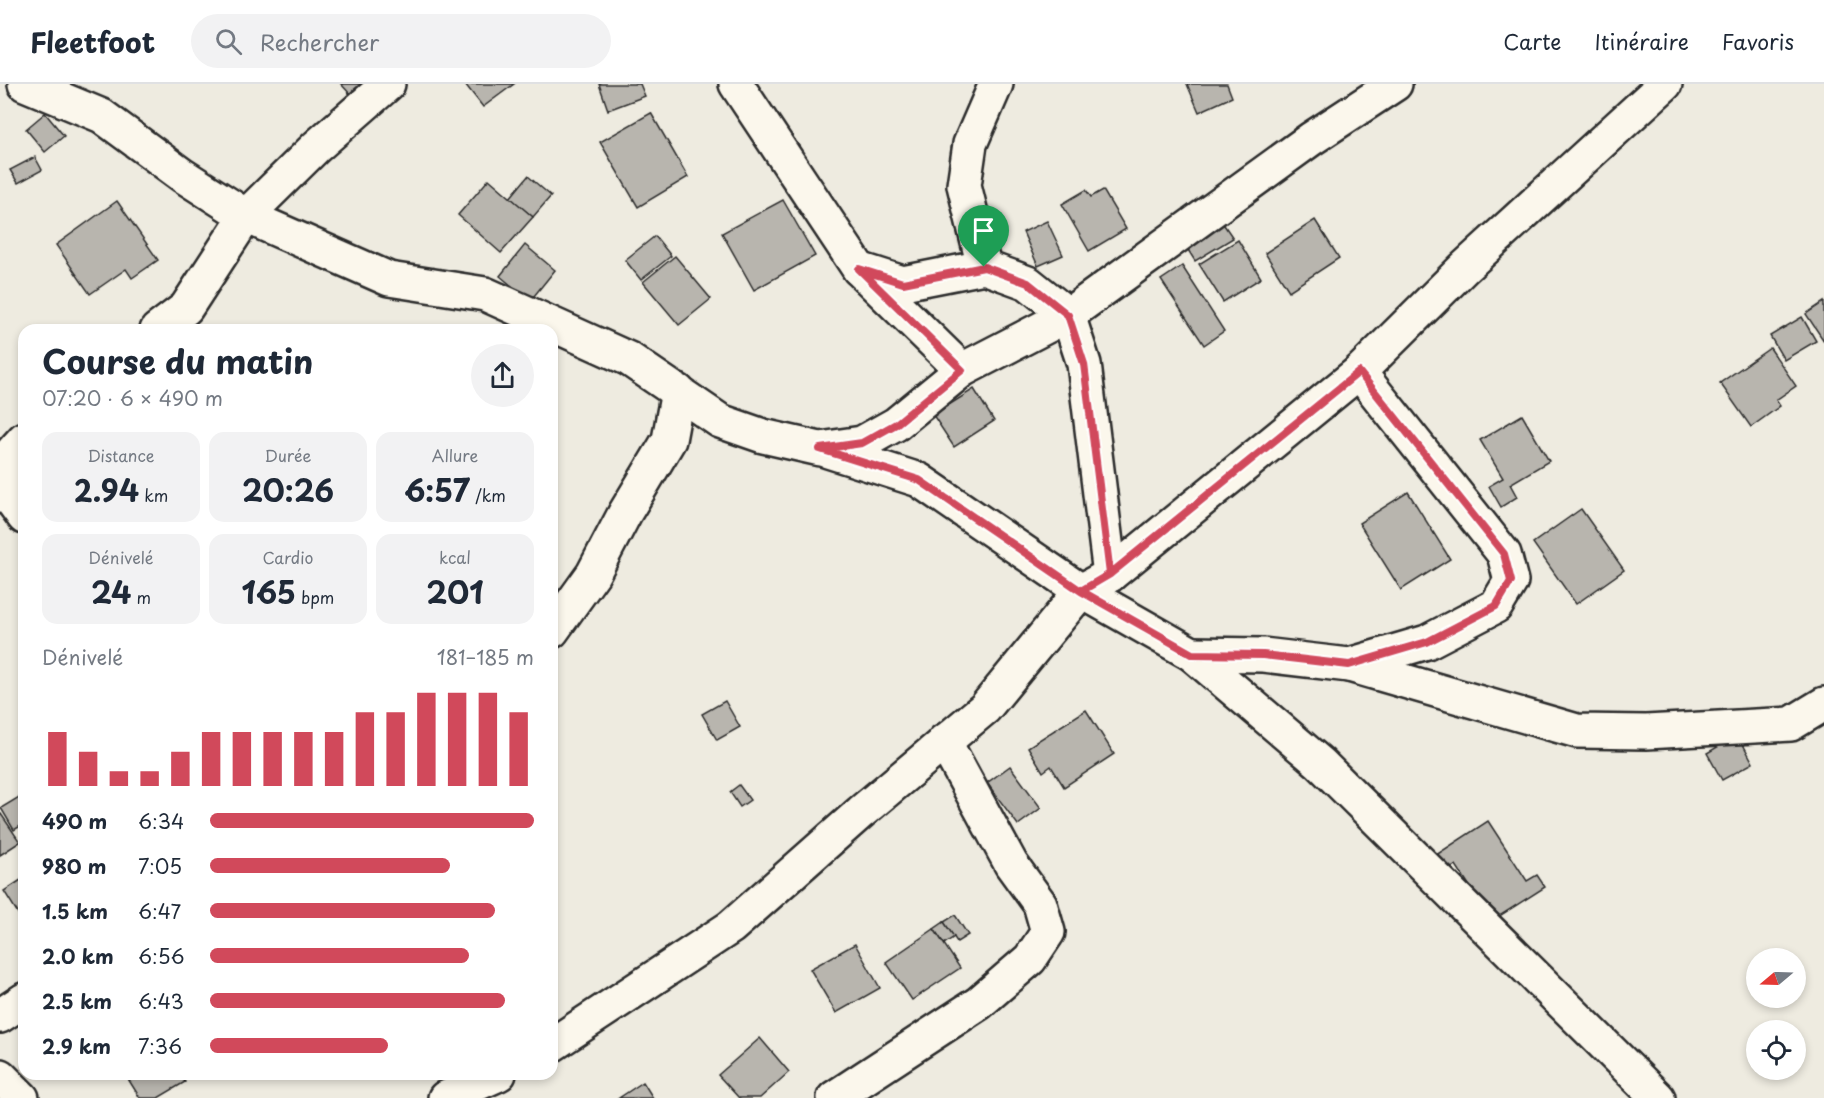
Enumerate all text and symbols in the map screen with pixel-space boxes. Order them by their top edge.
search box [191,14,611,68]
text: Fleetfoot [30,20,155,63]
icon: search [212,25,245,58]
text: Rechercher [260,25,379,58]
text: Carte [1503,25,1562,57]
text: Itinéraire [1595,25,1689,57]
text: Favoris [1722,25,1794,57]
pin [958,205,1009,267]
icon: arrive [967,214,1000,247]
text: Course du matin [42,335,313,385]
button: share [471,344,534,407]
text: 07:20 · 6 × 490 m [42,383,223,413]
text: Distance [87,443,155,467]
text: Durée [265,443,311,467]
text: Allure [432,443,478,467]
text: 2.94 [74,467,139,512]
text: 20:26 [242,467,334,512]
text: 6:57 [404,467,470,512]
text: km [139,483,168,507]
text: /km [470,483,506,507]
text: Dénivelé [89,545,153,569]
text: Cardio [263,545,313,569]
text: kcal [439,545,471,569]
text: 24 [91,569,131,614]
text: 165 [242,569,296,614]
text: 201 [426,569,484,614]
text: m [131,585,151,609]
text: bpm [296,585,334,609]
text: Dénivelé [42,642,123,672]
text: 181–185 m [437,642,534,672]
text: 490 m [42,806,107,836]
text: 6:34 [138,806,184,836]
text: 980 m [42,851,106,881]
text: 7:05 [138,851,182,881]
text: 1.5 km [42,896,108,926]
text: 6:47 [138,896,181,926]
text: 2.0 km [42,941,114,971]
text: 6:56 [138,941,185,971]
north arrow [1746,948,1806,1008]
map controls [1746,948,1806,1080]
text: 2.5 km [42,986,112,1016]
text: 6:43 [138,986,184,1016]
button: locate [1746,1020,1806,1080]
text: 2.9 km [42,1031,111,1061]
text: 7:36 [138,1031,182,1061]

